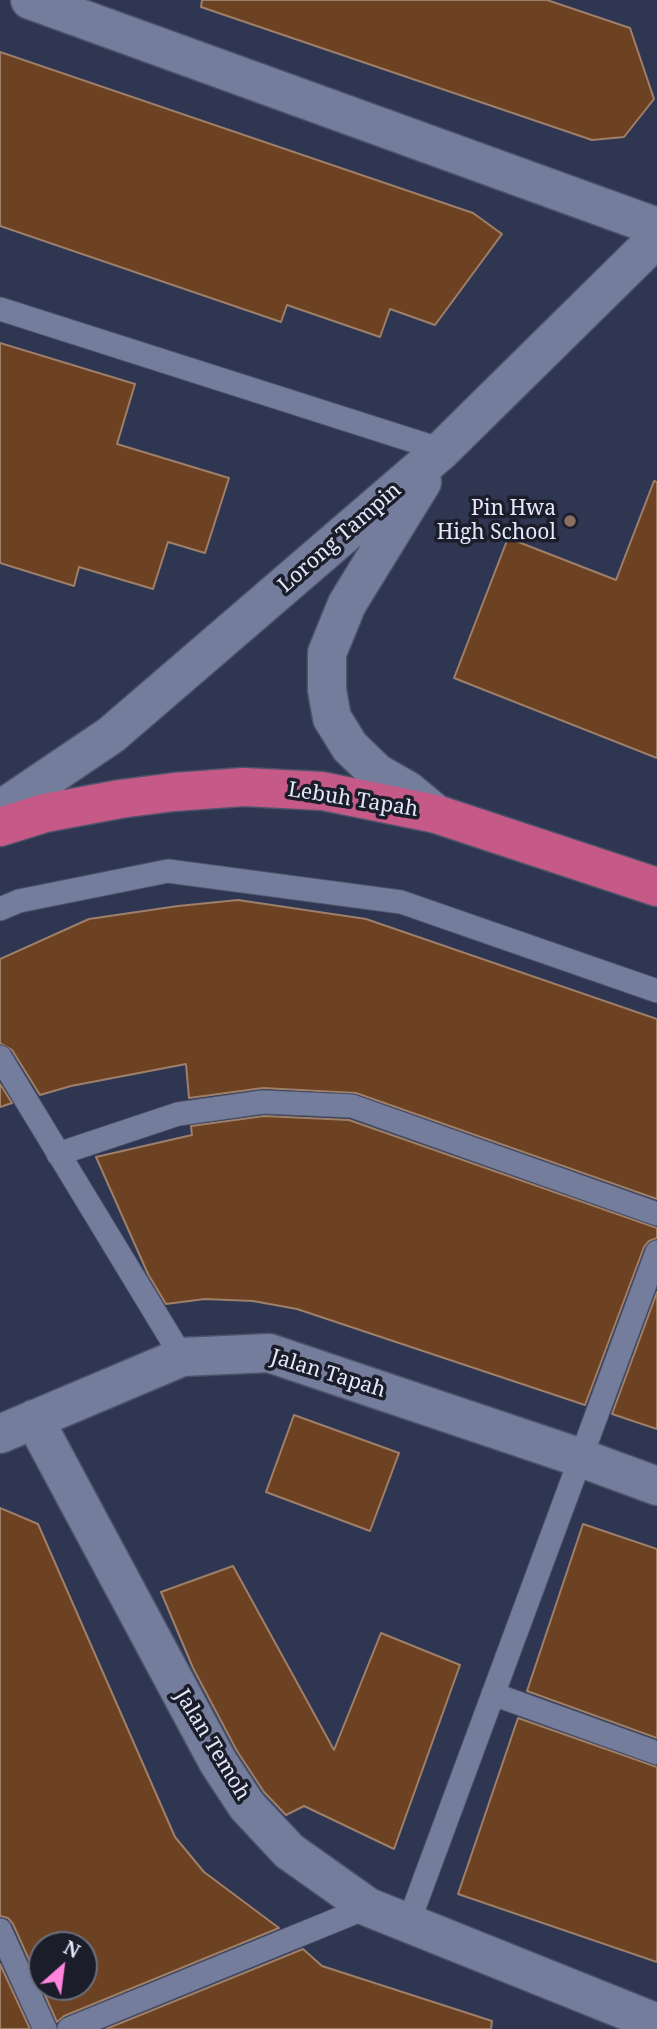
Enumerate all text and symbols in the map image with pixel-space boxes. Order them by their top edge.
street label: Lorong Tampin [273,478,407,598]
place label: Pin Hwa High School [437,496,556,546]
marker: Pin Hwa High School [562,513,578,529]
street label: Lebuh Tapah [286,777,420,823]
street label: Jalan Tapah [268,1345,388,1403]
street label: Jalan Temoh [169,1685,255,1805]
north arrow [28,1931,98,2001]
text: N [59,1934,85,1964]

